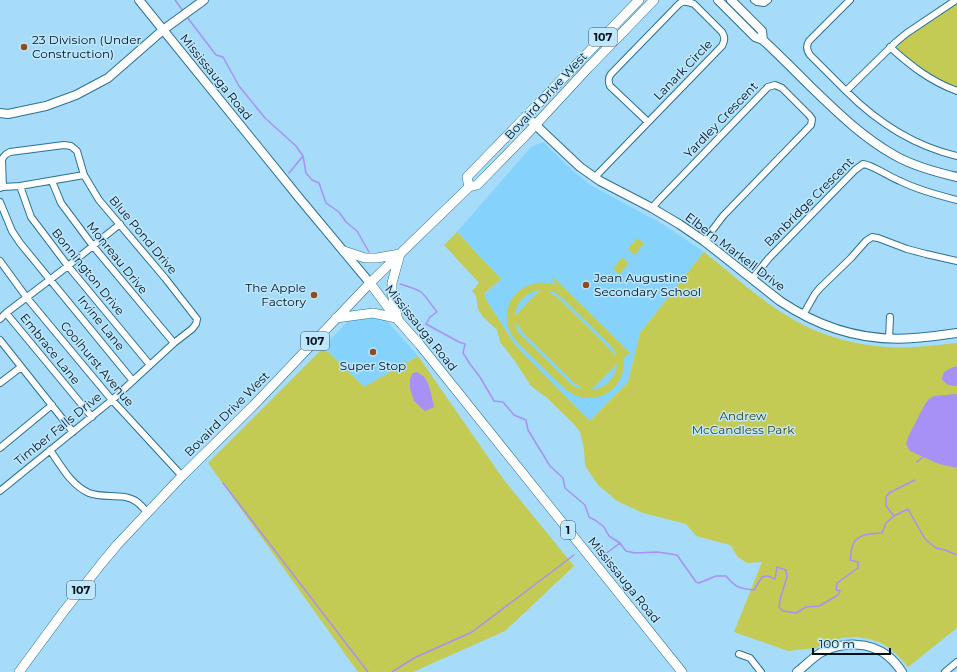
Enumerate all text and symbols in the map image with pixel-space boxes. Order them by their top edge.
road number: 107 [589,28,617,46]
street label: Mississauga Road [177,31,256,123]
place label: 23 Division (Under Construction) [32,32,141,61]
street label: Lanark Circle [650,36,715,103]
marker: 23 Division (Under Construction) [19,42,29,52]
street label: Bovaird Drive West [501,49,590,143]
street label: Yardley Crescent [681,78,761,161]
street label: Banbridge Crescent [761,154,857,249]
street label: Blue Pond Drive [106,192,180,277]
street label: Elbern Markell Drive [682,209,788,294]
street label: Monreau Drive [84,219,151,297]
street label: Bonnington Drive [49,225,128,318]
place label: Jean Augustine Secondary School [593,270,701,299]
place label: The Apple Factory [245,280,306,309]
marker: Jean Augustine Secondary School [581,280,591,290]
street label: Mississauga Road [382,282,461,374]
marker: The Apple Factory [309,290,319,300]
street label: Irvine Lane [75,292,128,353]
street label: Embrace Lane [17,310,84,387]
street label: Coolhurst Avenue [57,318,137,409]
road number: 107 [301,332,329,350]
marker: Super Stop [368,347,378,357]
place label: Super Stop [340,358,406,373]
street label: Bovaird Drive West [181,368,272,459]
street label: Timber Falls Drive [11,389,104,468]
park label: Andrew McCandless Park [692,408,795,437]
road number: 1 [561,521,575,539]
street label: Mississauga Road [585,534,664,626]
road number: 107 [67,581,95,599]
scale bar [813,630,890,656]
text: 100 m [819,636,855,651]

